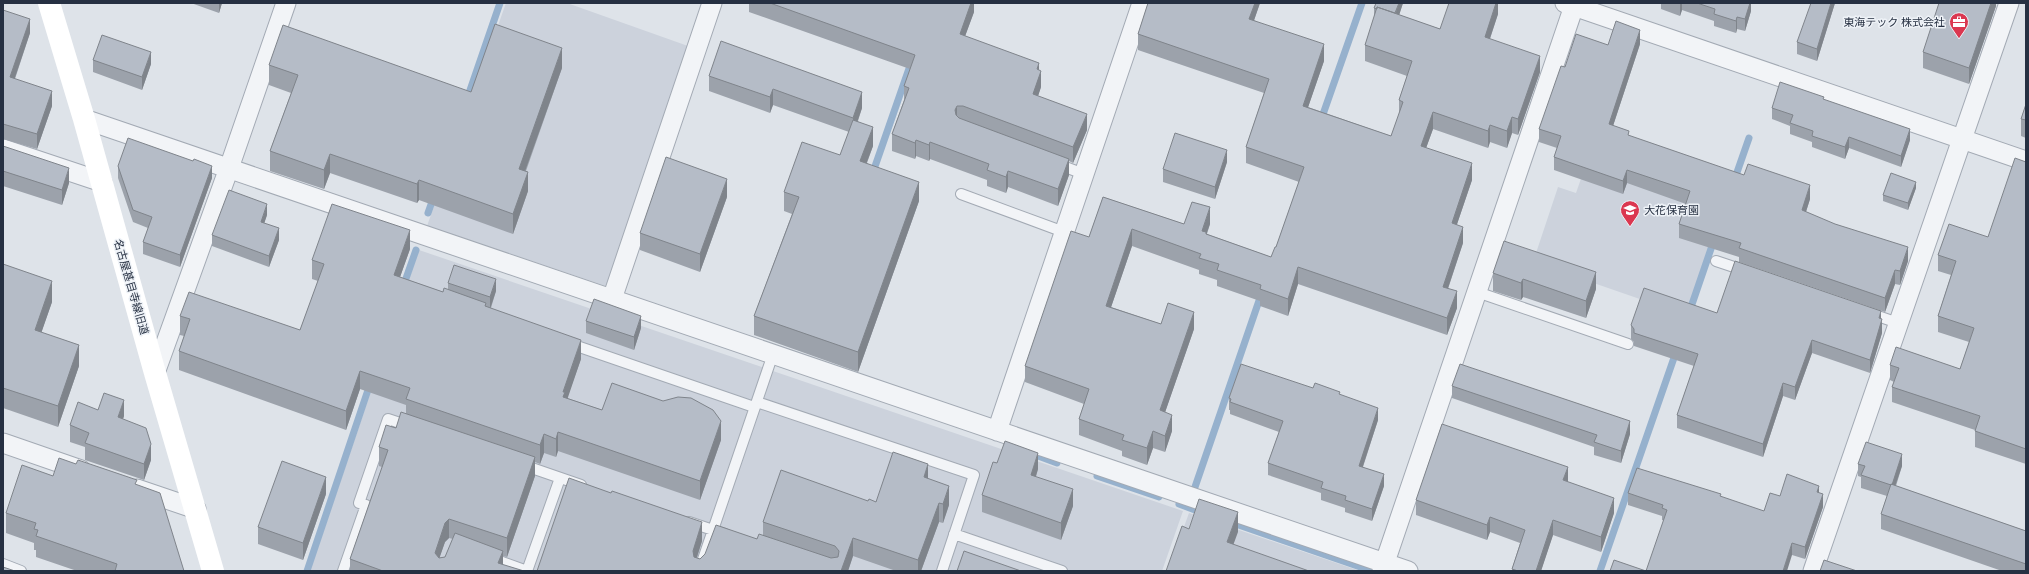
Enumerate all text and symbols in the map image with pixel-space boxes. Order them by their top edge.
office icon: 東海テック 株式会社 [1948,11,1970,39]
place label: 東海テック 株式会社 [1843,15,1945,30]
school or university icon: 大花保育園 [1619,199,1641,227]
place label: 大花保育園 [1644,203,1699,218]
street label: 名古屋甚目寺線旧道 [110,237,152,337]

